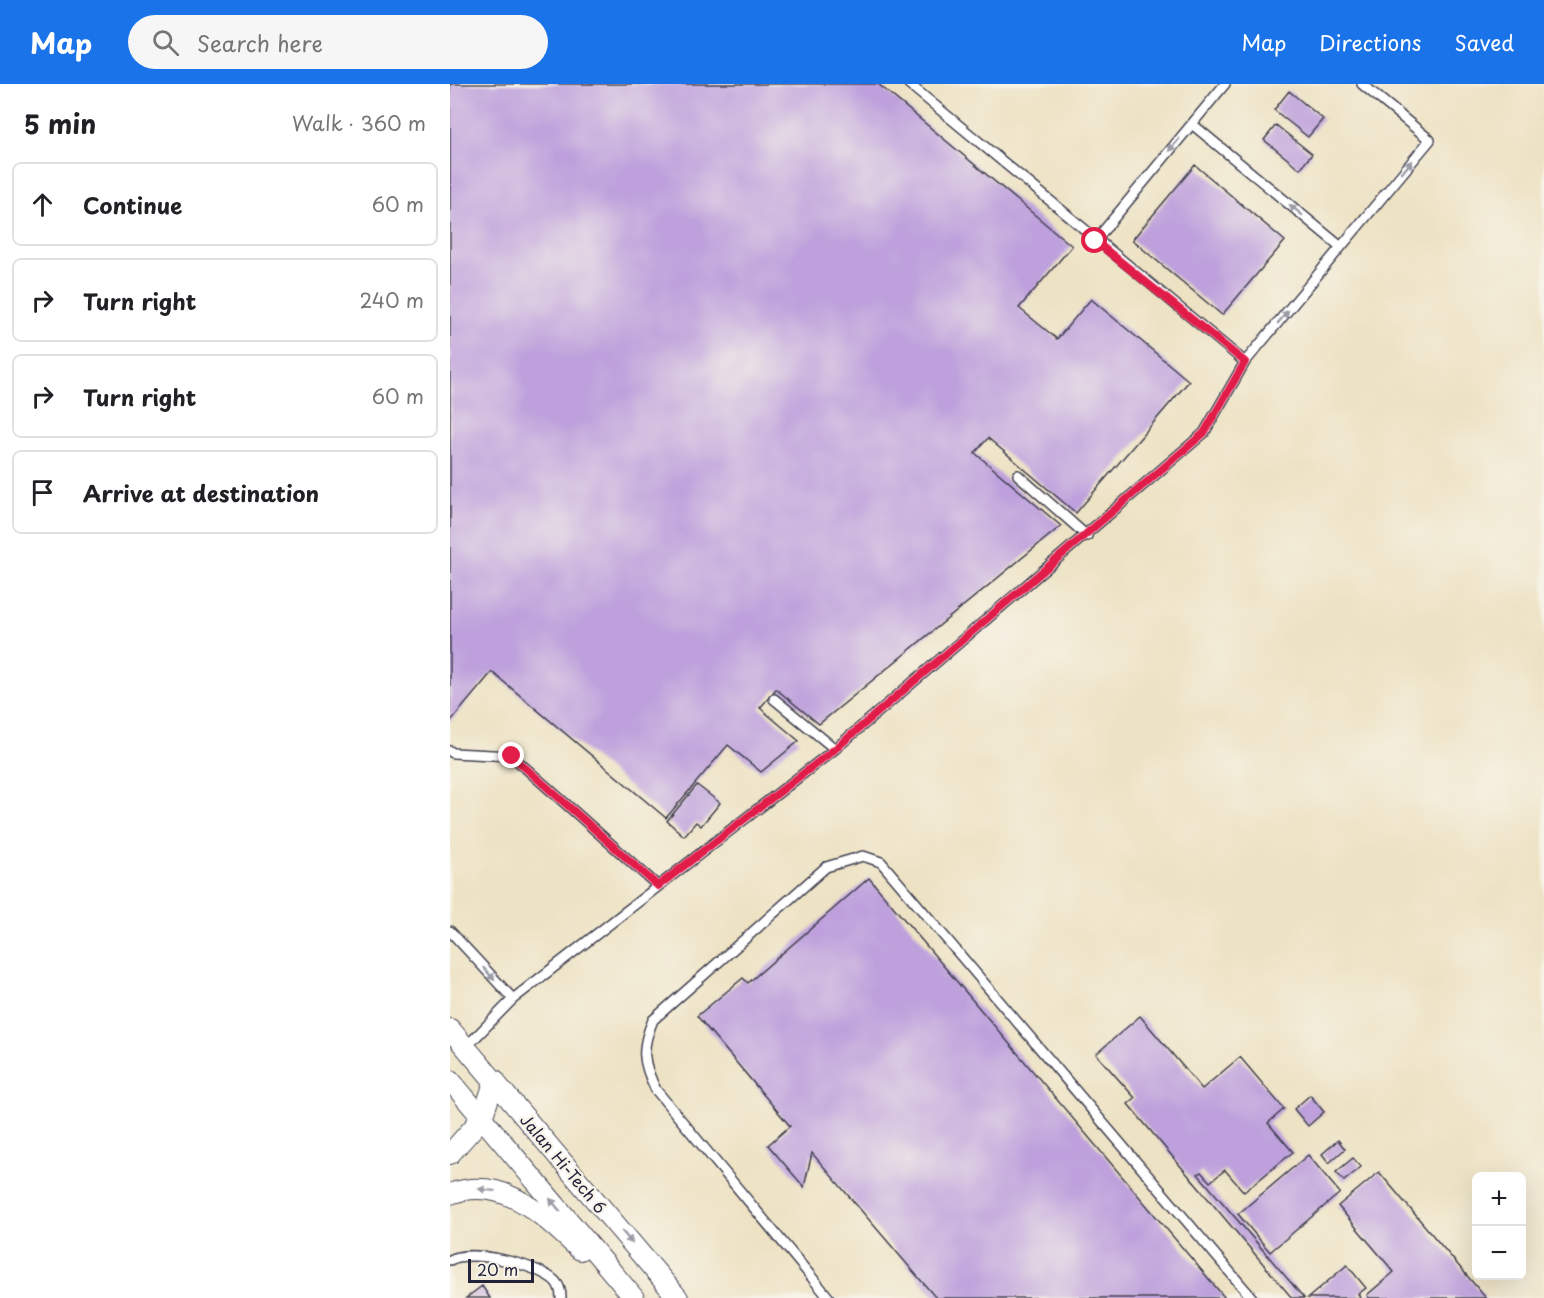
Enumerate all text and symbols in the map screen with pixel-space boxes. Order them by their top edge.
search box [128,15,548,69]
text: Map [30,21,92,64]
icon: search [149,26,182,59]
text: Search here [197,26,323,59]
text: Map [1241,26,1286,58]
text: Directions [1319,26,1421,58]
text: Saved [1454,26,1514,58]
text: 5 min [24,104,96,143]
text: Walk · 360 m [292,108,426,138]
one-way arrow [1168,137,1181,153]
one-way arrow [1400,160,1413,175]
icon: ahead [26,188,59,221]
text: Continue [83,188,182,221]
text: 60 m [372,189,424,219]
one-way arrow [1288,203,1304,216]
route start [1081,227,1107,253]
icon: right [26,284,59,317]
text: Turn right [83,284,196,317]
text: 240 m [359,285,424,315]
one-way arrow [1276,309,1289,325]
icon: right [26,380,59,413]
text: Turn right [83,380,196,413]
text: 60 m [372,381,424,411]
icon: arrive [26,476,59,509]
text: Arrive at destination [83,476,319,509]
route end [498,742,524,768]
one-way arrow [482,967,496,981]
street label: Jalan Hi-Tech 6 [515,1108,613,1218]
map controls [1472,1172,1526,1280]
button: + [1472,1172,1526,1226]
one-way arrow [478,1185,497,1195]
one-way arrow [549,1197,562,1213]
button: − [1472,1226,1526,1280]
one-way arrow [620,1229,633,1244]
scale bar [468,1256,534,1284]
text: 20 m [477,1257,518,1281]

